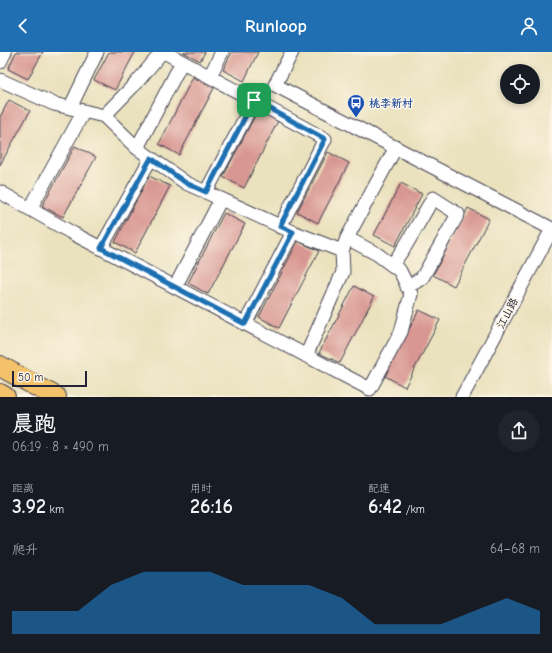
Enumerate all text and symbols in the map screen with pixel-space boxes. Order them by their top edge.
icon: back [12,15,34,37]
icon: person [518,15,540,37]
text: Runloop [245,16,307,37]
map controls [500,64,540,104]
button: locate [500,64,540,104]
pin [237,83,271,117]
icon: arrive [243,89,265,111]
bus stop icon: 桃李新村 [346,93,366,118]
place label: 桃李新村 [369,97,413,110]
street label: 江山路 [494,296,521,331]
scale bar [12,369,87,388]
text: 50 m [18,371,43,384]
button: share [498,410,540,452]
text: 晨跑 [12,411,56,437]
text: 06:19 · 8 × 490 m [12,439,109,454]
text: 距离 [12,482,34,495]
text: 用时 [190,482,212,495]
text: 配速 [368,482,390,495]
text: 3.92 [12,495,46,518]
text: 26:16 [190,495,233,518]
text: 6:42 [368,495,402,518]
text: km [46,503,64,516]
text: /km [402,503,425,516]
text: 64–68 m [490,541,540,556]
text: 爬升 [12,542,38,557]

